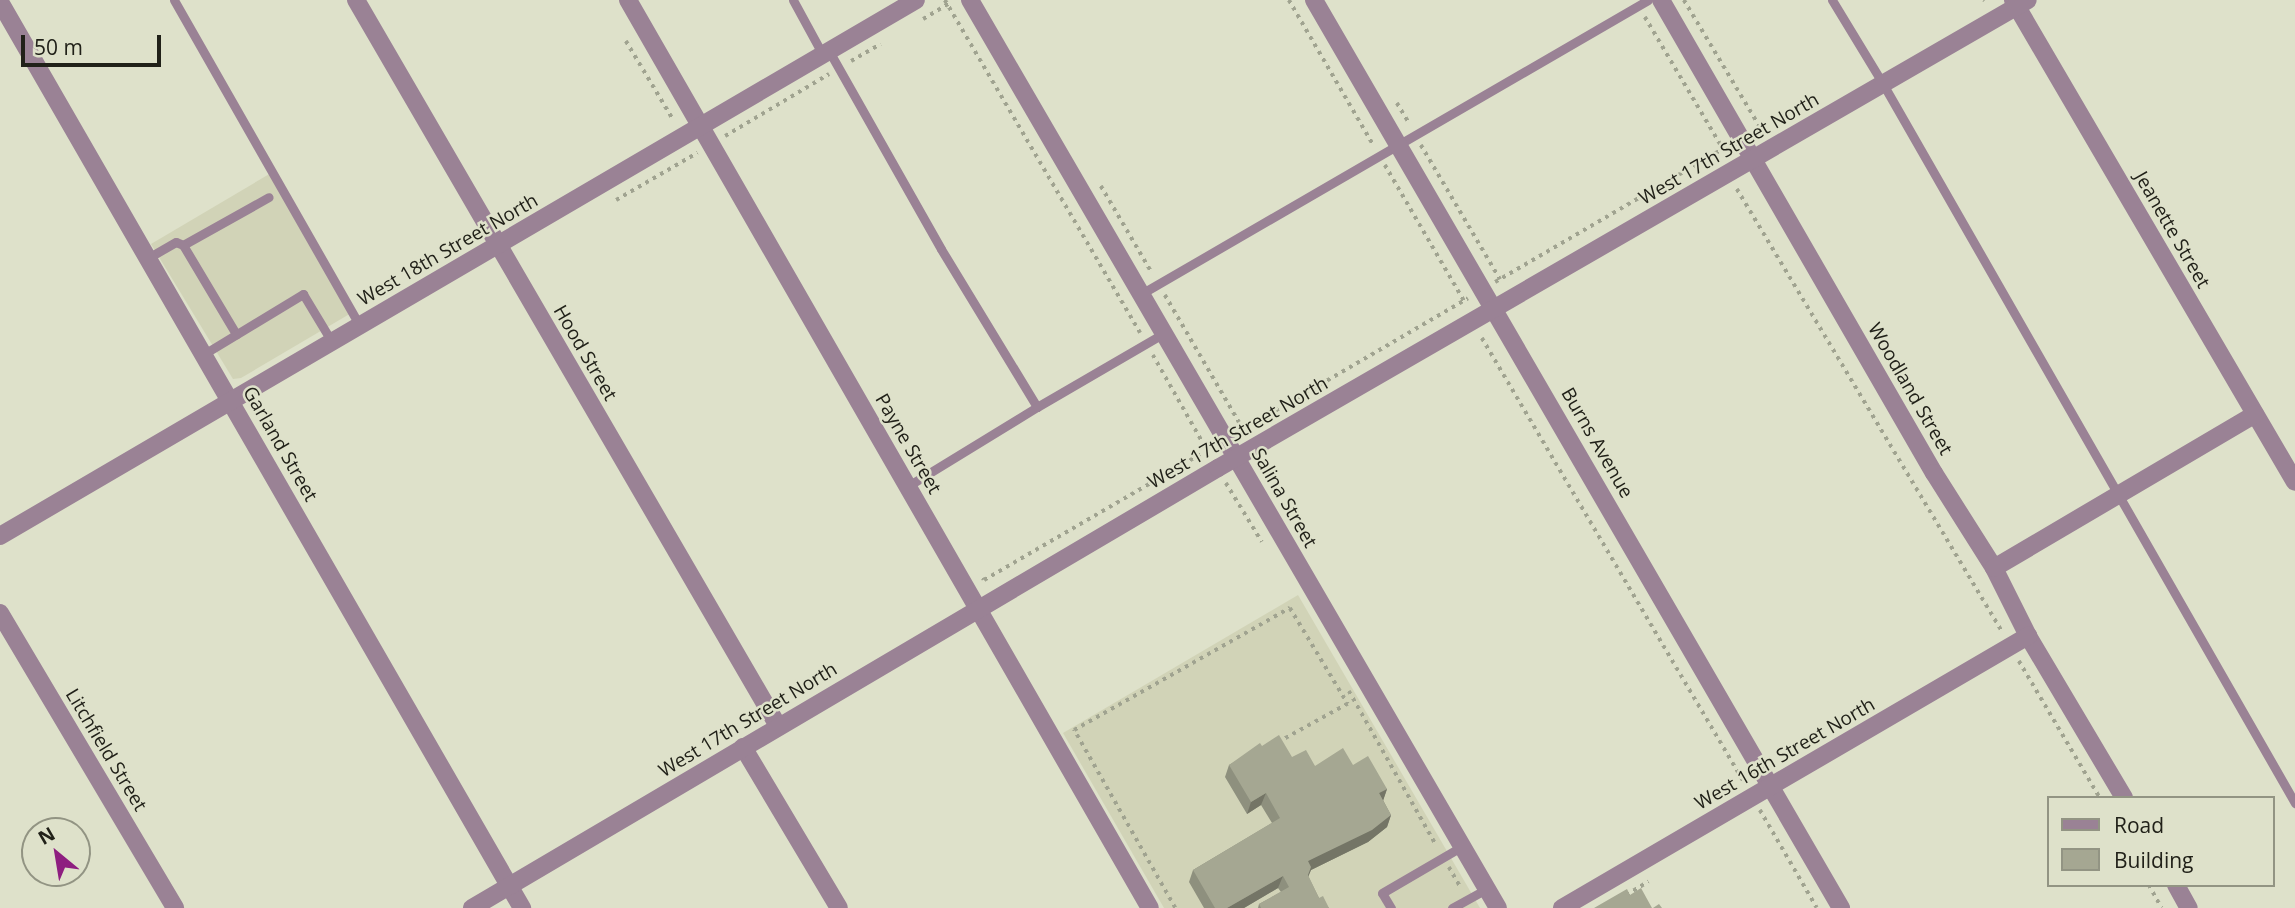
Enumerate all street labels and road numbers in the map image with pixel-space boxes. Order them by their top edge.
street label: West 17th Street North [1635,88,1823,210]
street label: Jeanette Street [2129,168,2215,292]
street label: West 18th Street North [354,189,542,311]
street label: Hood Street [549,301,621,405]
street label: Woodland Street [1863,319,1957,459]
street label: West 17th Street North [1144,372,1332,494]
street label: Garland Street [238,383,322,505]
street label: Burns Avenue [1556,384,1638,502]
street label: Payne Street [870,390,946,498]
street label: Salina Street [1246,444,1322,552]
street label: West 17th Street North [655,658,841,782]
street label: Litchfield Street [61,685,151,815]
street label: West 16th Street North [1691,693,1879,815]

